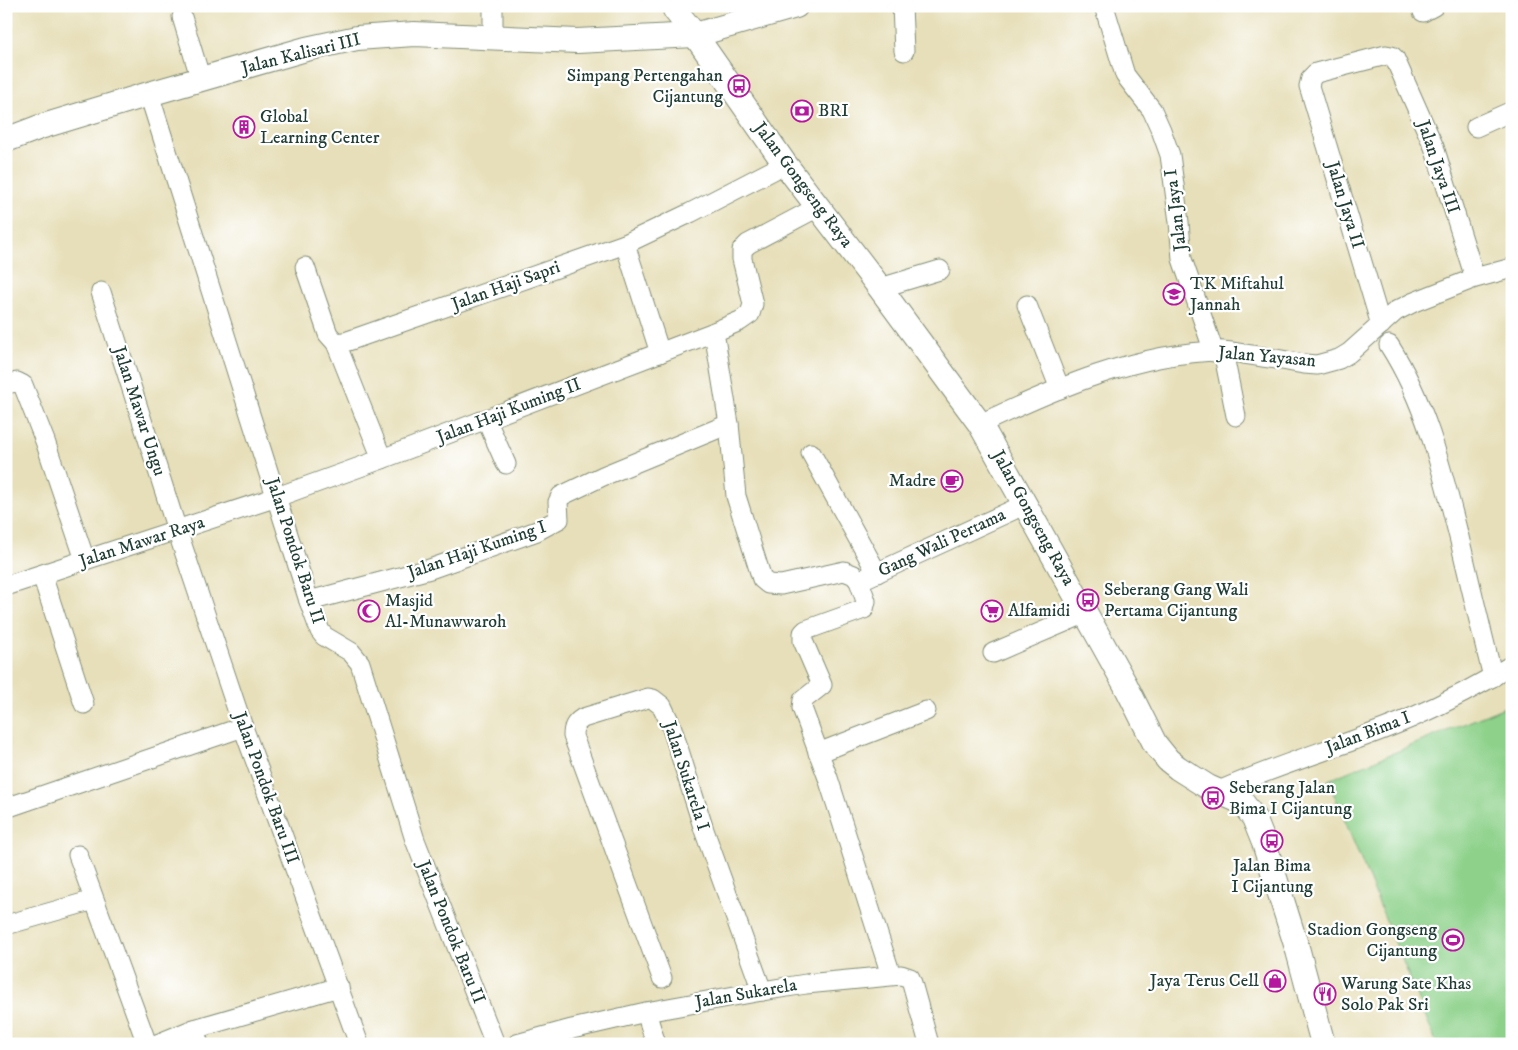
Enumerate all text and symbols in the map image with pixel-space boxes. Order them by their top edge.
street label: Jalan Kalisari III [237,29,363,80]
place label: Simpang Pertengahan Cijantung [567,65,724,108]
bus stop icon: Simpang Pertengahan Cijantung [727,74,751,98]
bank icon: BRI [790,99,814,123]
place label: BRI [818,100,849,122]
place label: Global Learning Center [260,106,380,149]
building icon: Global Learning Center [232,115,256,139]
street label: Jalan Jaya III [1411,115,1464,217]
street label: Jalan Gongseng Raya [747,116,858,252]
street label: Jalan Jaya II [1321,157,1369,251]
street label: Jalan Jaya I [1160,168,1192,254]
street label: Jalan Haji Sapri [447,256,563,316]
place label: TK Miftahul Jannah [1188,273,1284,316]
school or university icon: TK Miftahul Jannah [1162,282,1186,306]
street label: Jalan Mawar Ungu [107,342,170,479]
street label: Jalan Yayasan [1215,342,1317,372]
street label: Jalan Haji Kuming II [432,373,584,449]
street label: Jalan Gongseng Raya [986,445,1080,590]
cafe icon: Madre [940,469,964,493]
place label: Madre [889,470,936,492]
street label: Jalan Pondok Baru II [260,473,329,627]
street label: Gang Wali Pertama [875,504,1010,582]
street label: Jalan Mawar Raya [75,511,208,573]
street label: Jalan Haji Kuming I [403,516,549,585]
place label: Seberang Gang Wali Pertama Cijantung [1104,579,1249,622]
bus stop icon: Seberang Gang Wali Pertama Cijantung [1076,588,1100,612]
place label: Masjid Al-Munawwaroh [385,590,507,633]
mosque icon: Masjid Al-Munawwaroh [357,599,381,623]
supermarket icon: Alfamidi [980,599,1004,623]
place label: Alfamidi [1008,600,1070,622]
street label: Jalan Pondok Baru III [228,707,304,867]
street label: Jalan Bima I [1321,707,1414,760]
street label: Jalan Sukarela I [657,717,714,834]
place label: Seberang Jalan Bima I Cijantung [1229,777,1352,820]
bus stop icon: Seberang Jalan Bima I Cijantung [1201,786,1225,810]
bus stop icon: Jalan Bima I Cijantung [1260,829,1284,853]
street label: Jalan Pondok Baru II [411,855,490,1007]
place label: Jalan Bima I Cijantung [1231,855,1313,898]
place label: Stadion Gongseng Cijantung [1307,919,1437,962]
sports icon: Stadion Gongseng Cijantung [1441,928,1465,952]
shop icon: Jaya Terus Cell [1263,969,1287,993]
place label: Jaya Terus Cell [1148,970,1260,992]
place label: Warung Sate Khas Solo Pak Sri [1340,973,1471,1016]
street label: Jalan Sukarela [692,974,799,1014]
restaurant icon: Warung Sate Khas Solo Pak Sri [1313,982,1337,1006]

